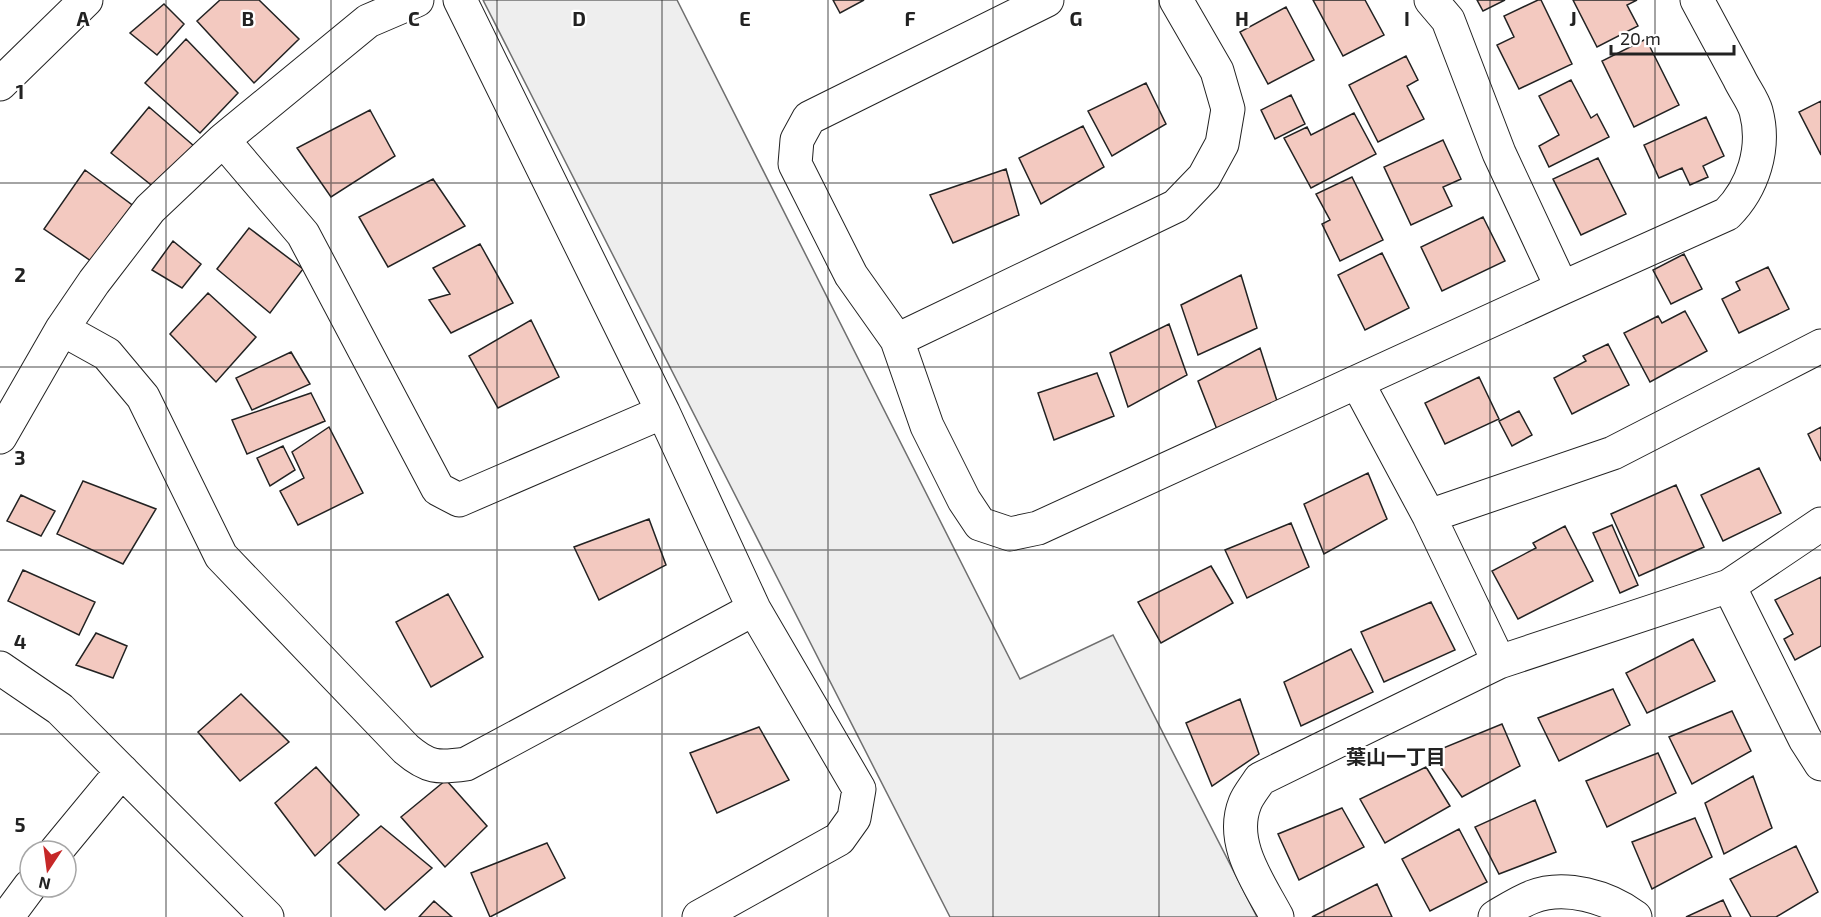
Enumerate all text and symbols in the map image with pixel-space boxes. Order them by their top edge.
text: A [76,6,90,30]
text: B [242,6,254,30]
text: C [408,6,420,30]
text: D [572,6,586,30]
text: E [739,6,751,30]
text: F [904,6,916,30]
text: G [1070,6,1082,30]
text: H [1235,6,1249,30]
text: I [1404,6,1410,30]
text: J [1569,6,1577,30]
scale bar [1611,18,1734,56]
text: 20 m [1620,27,1661,49]
text: 1 [16,79,24,103]
text: 2 [14,262,26,286]
text: 3 [14,445,26,469]
text: 4 [14,629,27,653]
district label: 葉山一丁目 [1346,744,1446,768]
text: 5 [14,812,26,836]
north arrow [18,839,78,899]
text: N [37,874,52,895]

